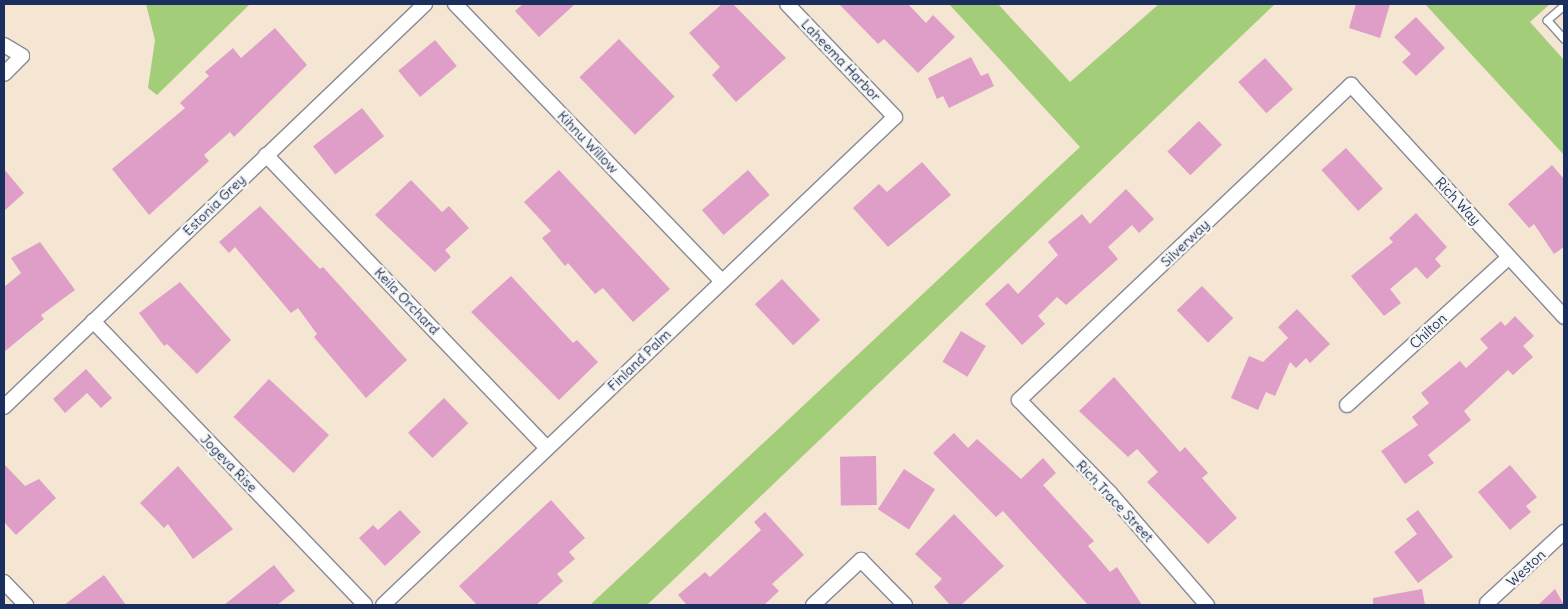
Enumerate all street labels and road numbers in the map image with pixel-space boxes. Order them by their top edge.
street label: Laheema Harbor [798,16,884,104]
street label: Kihnu Willow [554,107,622,177]
street label: Estonia Grey [179,171,249,239]
street label: Rich Way [1432,174,1484,228]
street label: Silverway [1157,216,1213,270]
street label: Keila Orchard [371,264,443,338]
street label: Chilton [1406,310,1450,352]
street label: Finland Palm [604,326,674,394]
street label: Jogeva Rise [197,430,261,496]
street label: Rich Trace Street [1073,457,1157,545]
street label: Weston [1503,546,1549,590]

